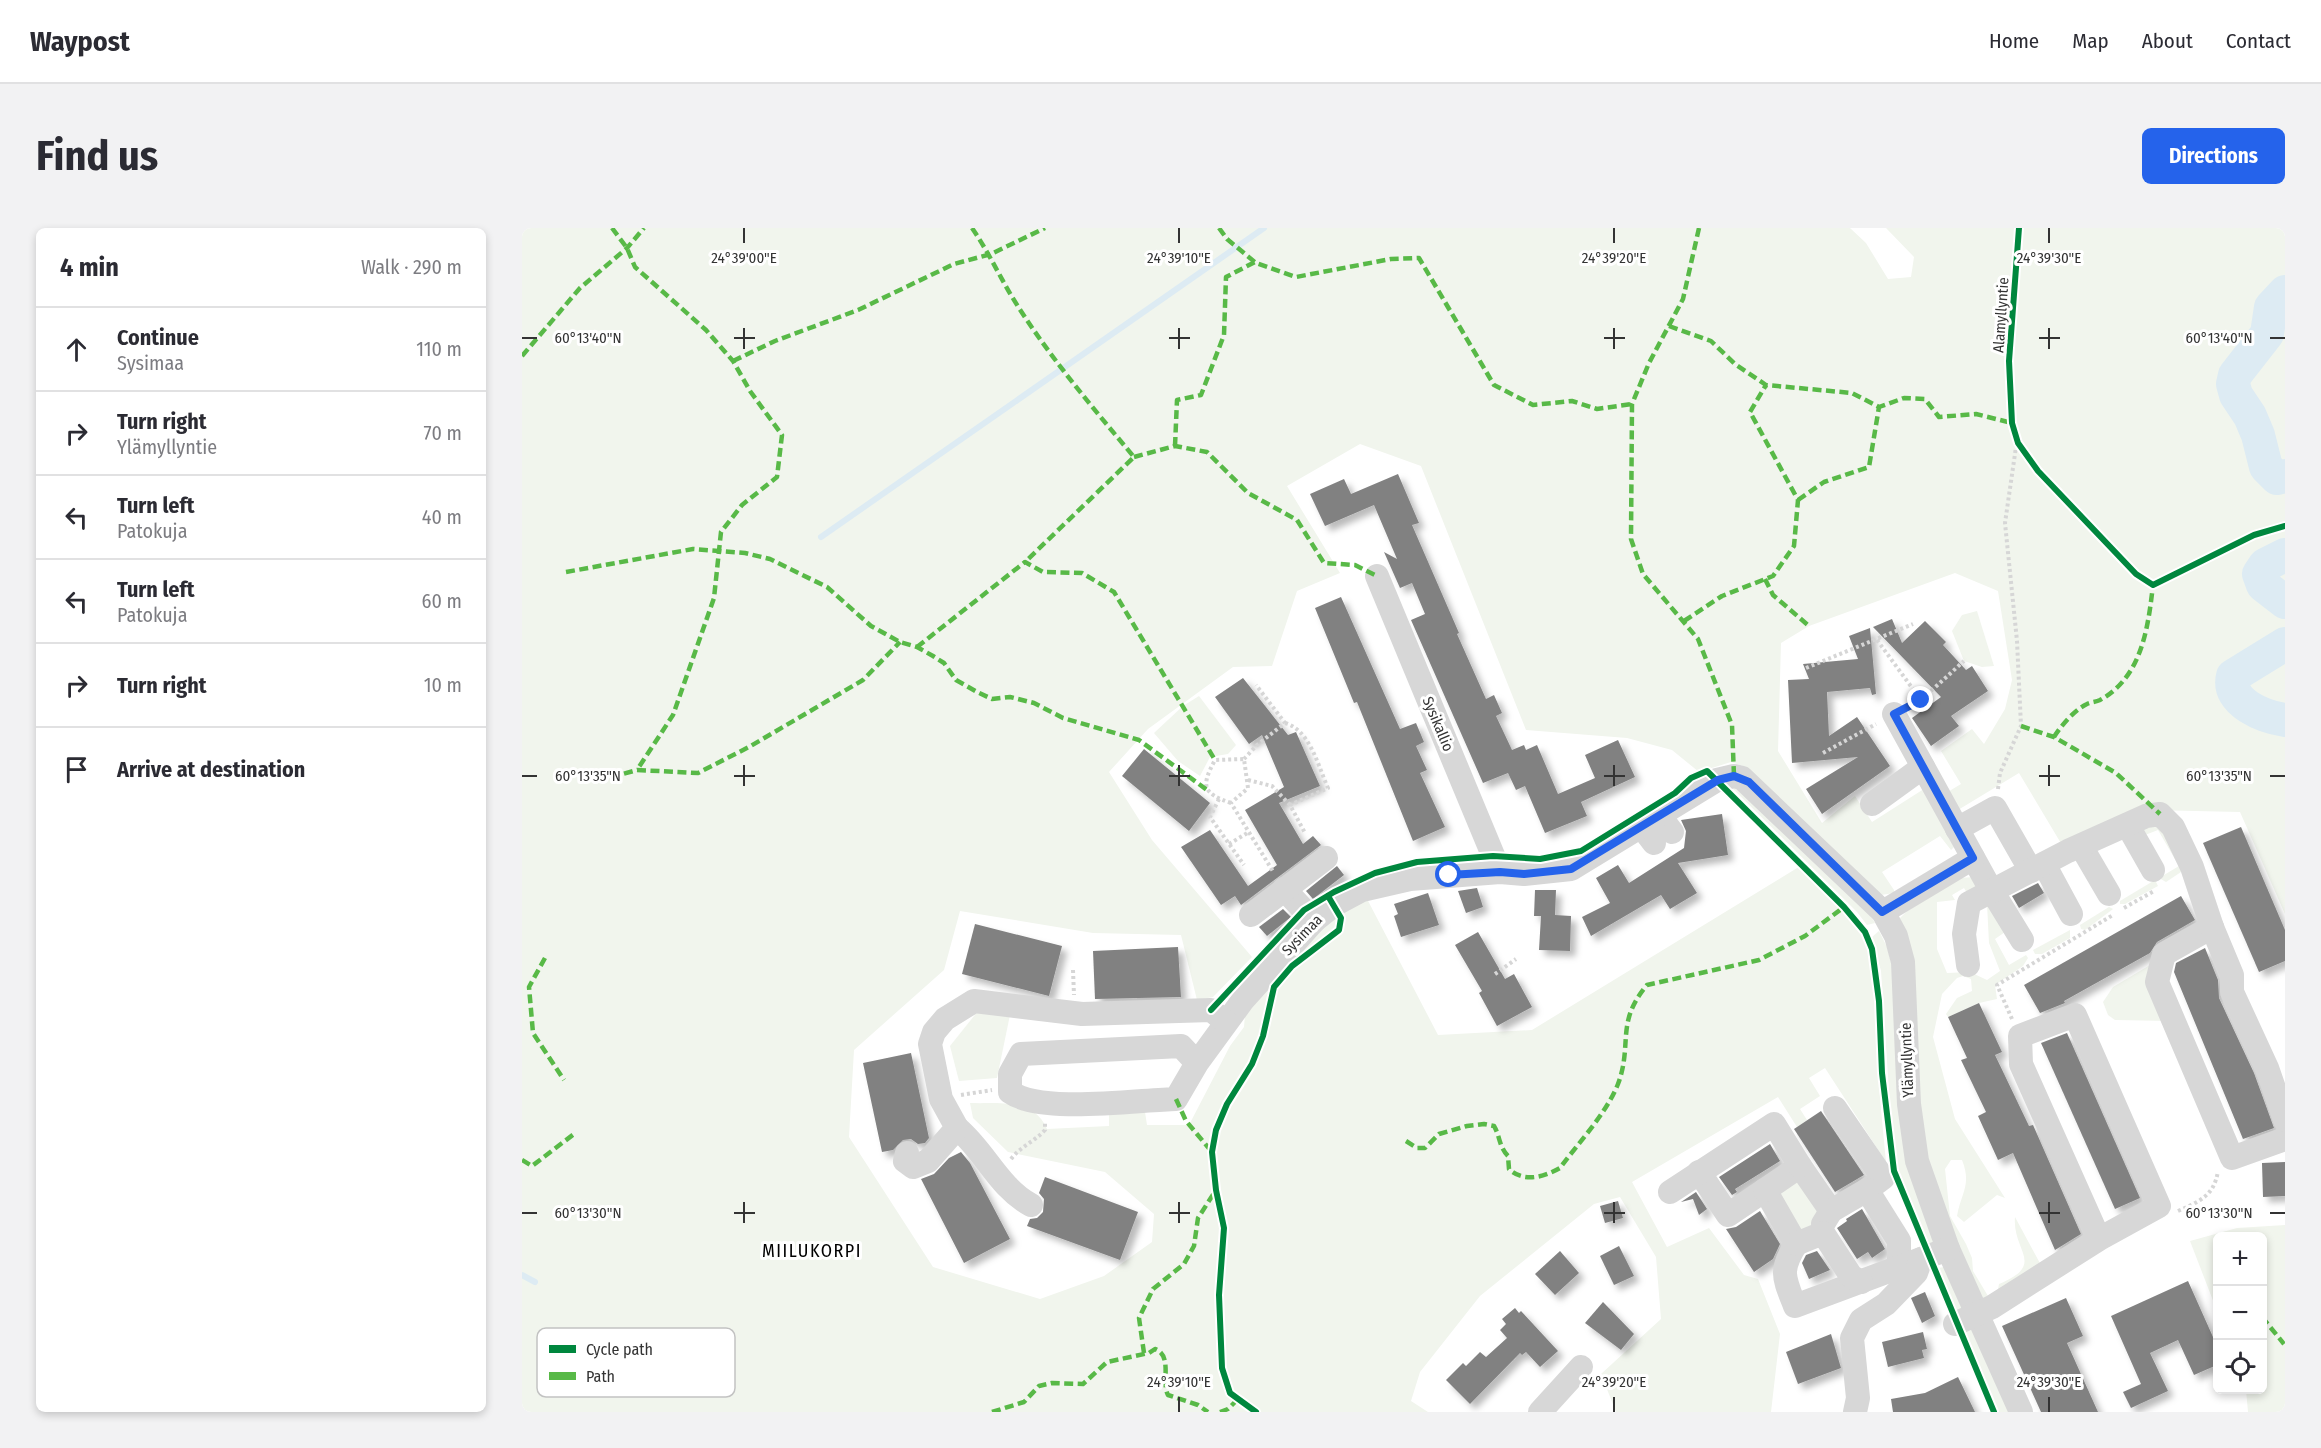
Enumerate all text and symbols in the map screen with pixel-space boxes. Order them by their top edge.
text: Waypost [30,25,130,58]
text: Home [1989,28,2039,54]
text: Map [2072,28,2109,54]
text: About [2142,28,2193,54]
text: Contact [2226,28,2291,54]
button: Directions [2142,128,2285,184]
text: Find us [36,131,158,181]
text: 24°39'00"E [711,249,777,267]
text: 24°39'10"E [1147,249,1211,267]
text: 24°39'20"E [1582,249,1646,267]
text: 24°39'30"E [2017,249,2081,267]
text: 4 min [60,252,119,283]
text: Walk · 290 m [361,255,462,279]
street label: Alamyllyntie [1989,277,2013,353]
text: Continue [117,324,199,351]
text: 60°13'40"N [554,329,622,347]
text: 60°13'40"N [2185,329,2253,347]
icon: ahead [60,333,93,366]
text: 110 m [416,337,462,361]
text: Sysimaa [117,351,184,375]
text: Turn right [117,408,206,435]
icon: right [60,417,93,450]
text: 70 m [424,421,462,445]
text: Ylämyllyntie [117,435,217,459]
text: Turn left [117,492,195,519]
icon: left [60,501,93,534]
text: 40 m [422,505,462,529]
text: Patokuja [117,519,187,543]
text: Turn left [117,576,195,603]
icon: left [60,585,93,618]
text: 60 m [422,589,462,613]
text: Patokuja [117,603,187,627]
icon: right [60,669,93,702]
text: Turn right [117,672,206,699]
text: 10 m [424,673,462,697]
route end [1907,686,1933,712]
street label: Sysikallio [1418,694,1458,754]
icon: arrive [60,753,93,786]
text: Arrive at destination [117,756,305,783]
text: 60°13'35"N [555,767,621,785]
text: 60°13'35"N [2186,767,2252,785]
route start [1435,861,1461,887]
street label: Sysimaa [1278,911,1326,959]
street label: Ylämyllyntie [1897,1022,1917,1098]
text: 60°13'30"N [554,1204,622,1222]
text: 60°13'30"N [2185,1204,2253,1222]
map controls [2213,1232,2267,1394]
button: + [2213,1232,2267,1286]
district label: MIILUKORPI [762,1240,862,1262]
button: − [2213,1286,2267,1340]
legend [537,1328,735,1397]
text: Cycle path [586,1340,653,1359]
button: locate [2213,1340,2267,1394]
text: Path [586,1367,615,1386]
text: 24°39'10"E [1147,1373,1211,1391]
text: 24°39'20"E [1582,1373,1646,1391]
text: 24°39'30"E [2017,1373,2081,1391]

